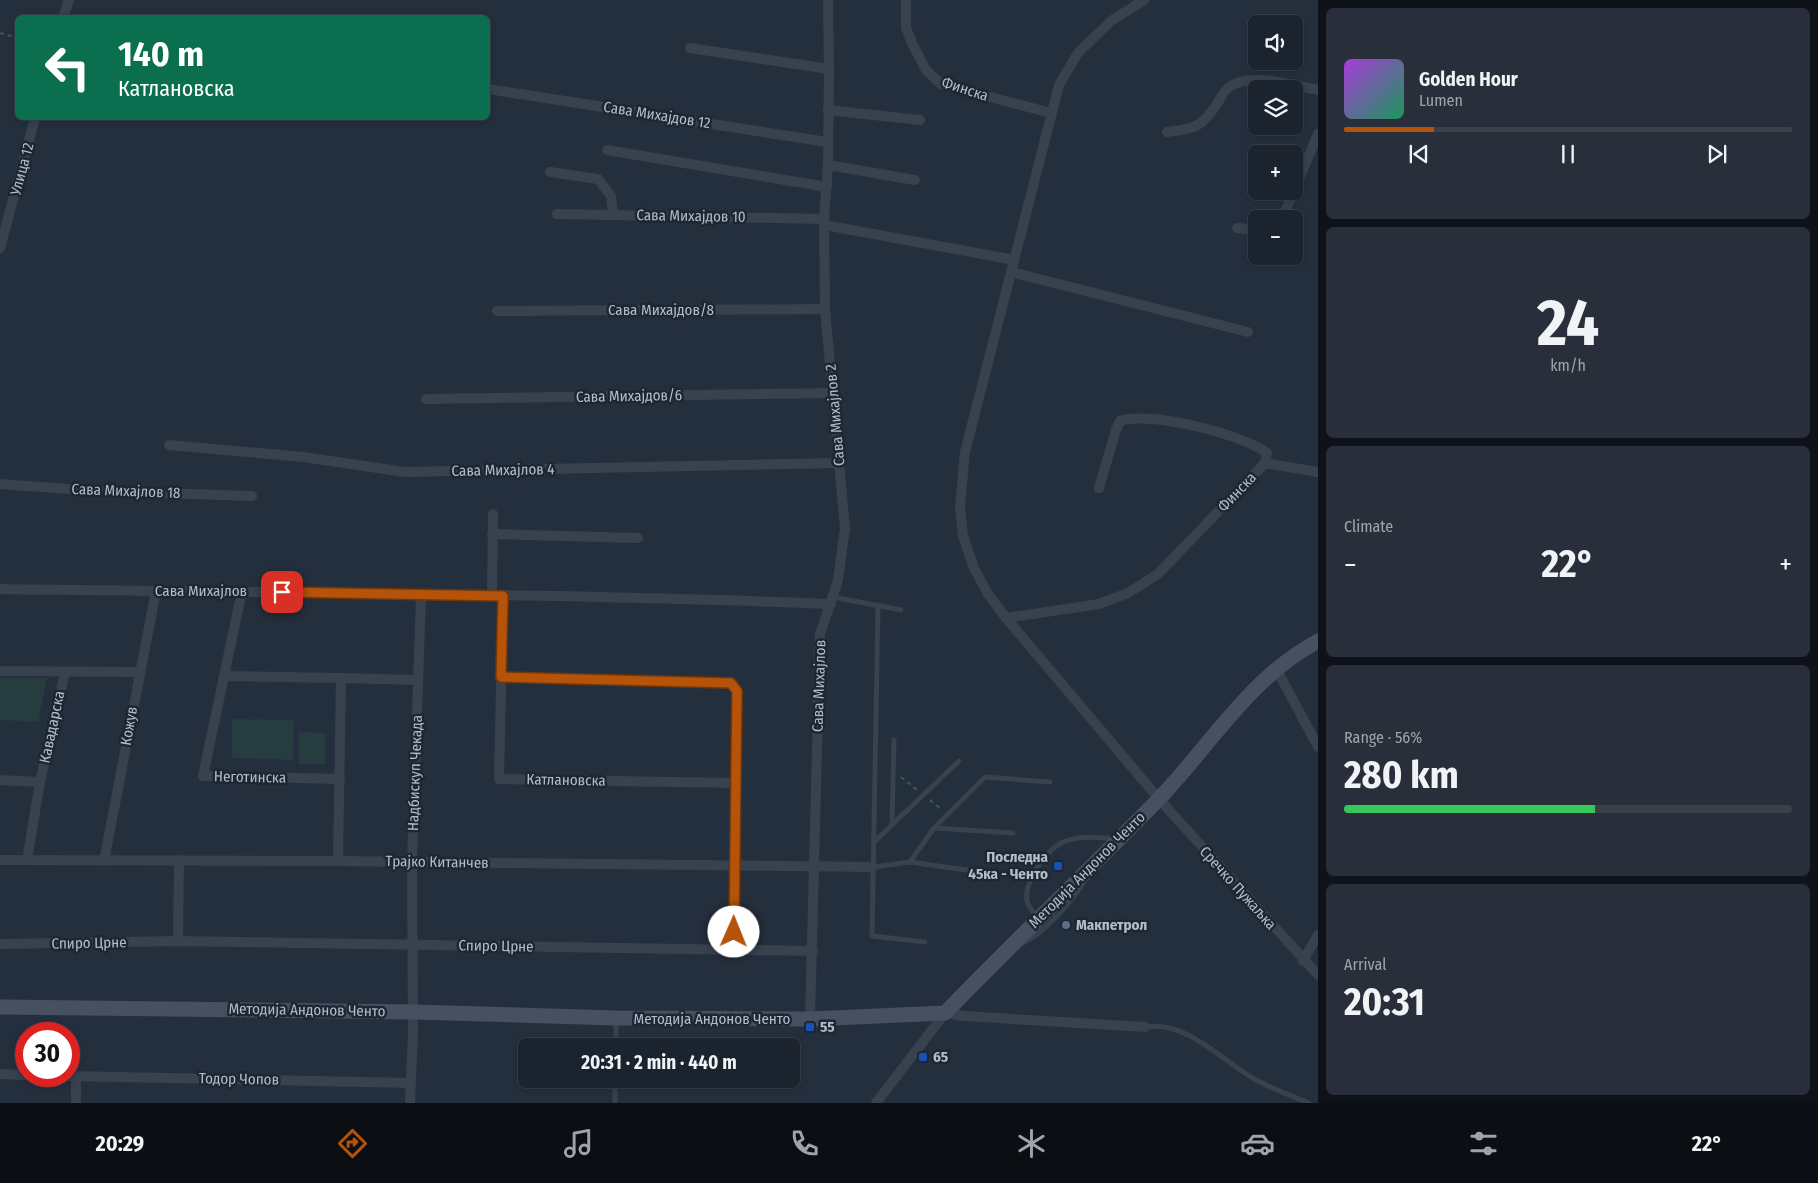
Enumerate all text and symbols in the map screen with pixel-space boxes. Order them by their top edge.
map controls [1248,15,1303,265]
button: sound [1248,15,1303,70]
text: 140 m [118,33,204,75]
icon: left [35,35,100,100]
text: Golden Hour [1419,68,1518,91]
street label: Финска [940,73,990,105]
text: Катлановска [118,75,234,102]
button: layers [1248,80,1303,135]
text: Lumen [1419,91,1463,110]
street label: Сава Михајдов 12 [602,98,712,132]
street label: Улица 12 [6,140,38,198]
icon: previous [1405,140,1433,168]
icon: pause [1554,140,1582,168]
icon: next [1703,140,1731,168]
button: + [1248,145,1303,200]
street label: Сава Михајдов 10 [636,206,746,226]
button: − [1248,210,1303,265]
text: 24 [1537,284,1599,362]
street label: Сава Михајдов/8 [608,301,714,319]
text: km/h [1550,356,1586,375]
street label: Сава Михајлов 2 [822,363,848,467]
street label: Сава Михајдов/6 [576,386,682,406]
street label: Сава Михајлов 4 [451,460,555,480]
street label: Финска [1214,469,1260,515]
street label: Сава Михајлов 18 [71,480,181,502]
text: Climate [1344,517,1393,536]
text: 22° [1541,541,1594,587]
text: − [1344,548,1357,581]
text: + [1779,548,1792,581]
pin [261,571,303,613]
icon: arrive [268,578,296,606]
street label: Сава Михајлов [155,582,247,600]
street label: Сава Михајлов [808,640,830,732]
street label: Кавадарска [36,689,68,765]
street label: Кожув [117,705,141,747]
street label: Надбискуп Чекада [404,715,426,831]
text: Range · 56% [1344,728,1422,747]
text: 280 km [1344,752,1459,798]
street label: Неготинска [214,767,286,787]
street label: Катлановска [526,770,606,790]
street label: Методија Андонов Ченто [1025,808,1149,932]
street label: Сречко Пужаљка [1196,843,1280,933]
place label: Последна 45ка - Ченто [968,848,1049,883]
street label: Трајко Китанчев [385,852,489,872]
marker: Последна 45ка - Ченто [1052,860,1064,872]
position arrow [707,905,759,957]
place label: Макпетрол [1076,916,1147,934]
marker: Макпетрол [1060,919,1072,931]
street label: Спиро Црне [51,933,127,953]
street label: Спиро Црне [458,936,534,956]
text: Arrival [1344,955,1386,974]
text: 20:31 [1344,979,1425,1025]
street label: Методија Андонов Ченто [228,1000,386,1020]
street label: Методија Андонов Ченто [634,1010,791,1028]
place label: 55 [820,1018,835,1036]
marker: 55 [804,1021,816,1033]
speed limit sign: 30 [15,1022,80,1087]
place label: 65 [933,1048,948,1066]
text: 20:31 · 2 min · 440 m [581,1051,737,1074]
marker: 65 [917,1051,929,1063]
street label: Тодор Чопов [199,1069,279,1089]
icon: directions [335,1126,370,1161]
icon: music [561,1126,596,1161]
icon: phone [787,1126,822,1161]
icon: climate [1014,1126,1049,1161]
icon: car [1240,1126,1275,1161]
icon: filters [1466,1126,1501,1161]
text: 20:29 [96,1130,144,1157]
text: 22° [1692,1130,1722,1157]

